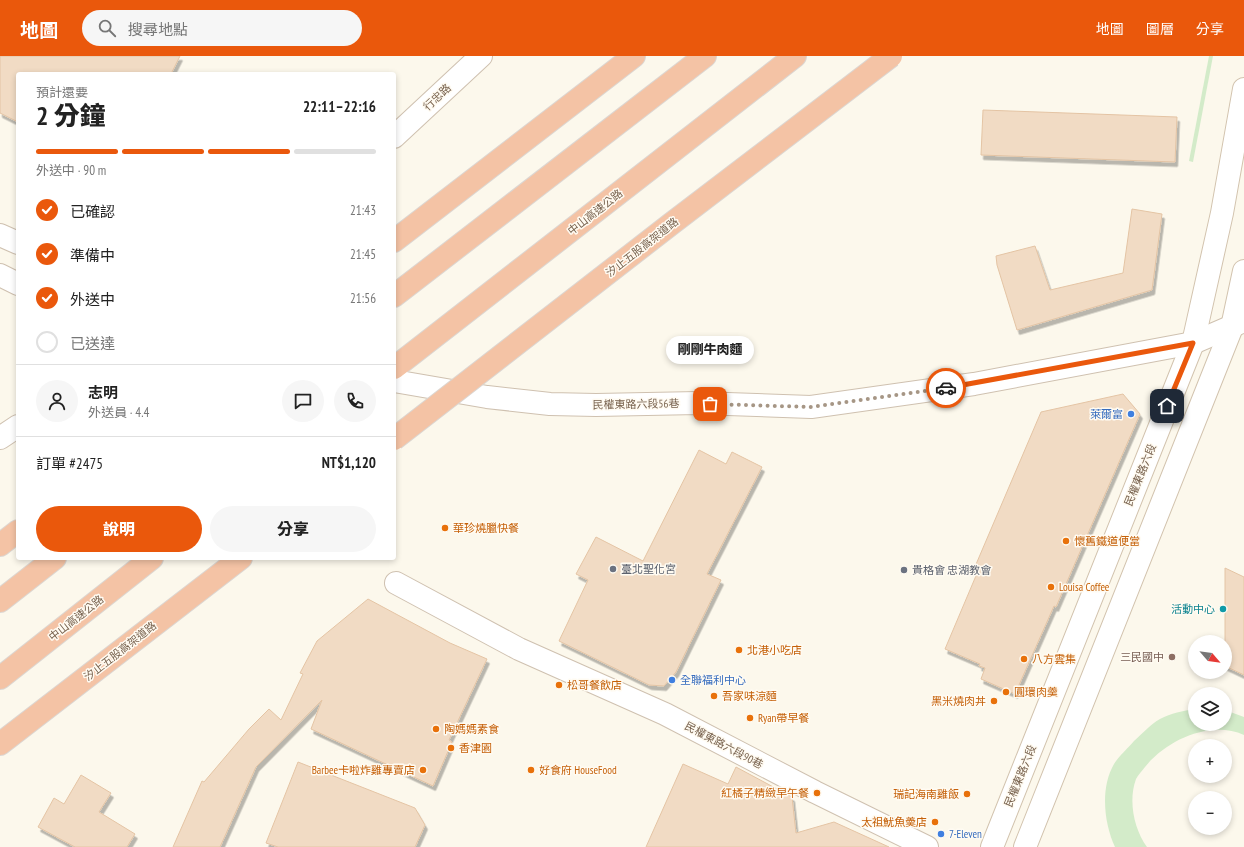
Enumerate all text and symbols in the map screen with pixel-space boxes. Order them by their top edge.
search box [82,10,362,46]
icon: search [96,17,118,39]
text: 地圖 [20,18,58,42]
text: 搜尋地點 [128,20,188,39]
text: 地圖 [1096,20,1124,38]
text: 圖層 [1146,20,1174,38]
text: 分享 [1196,20,1224,38]
street label: 行忠路 [420,81,454,113]
text: 預計還要 [36,84,88,101]
text: 22:11–22:16 [303,97,376,116]
text: 2 分鐘 [36,99,106,132]
text: 外送中 · 90 m [36,162,106,179]
street label: 中山高速公路 [565,186,625,238]
icon: check [36,199,58,221]
text: 已確認 [70,202,115,221]
text: 21:43 [350,202,376,219]
street label: 汐止五股高架道路 [603,214,681,280]
icon: check [36,243,58,265]
text: 準備中 [70,246,115,265]
text: 21:45 [350,246,376,263]
icon: check [36,287,58,309]
text: 外送中 [70,290,115,309]
text: 21:56 [350,290,376,307]
text: 已送達 [70,334,115,353]
callout: 剛剛牛肉麵 [666,336,754,364]
text: 剛剛牛肉麵 [677,341,743,358]
courier [926,368,966,408]
icon: car [935,377,957,399]
button: person [36,380,78,422]
button: chat [282,380,324,422]
button: phone [334,380,376,422]
text: 志明 [88,383,118,402]
pin [693,387,727,421]
pin [1150,389,1184,423]
icon: bag [699,393,721,415]
icon: home [1156,395,1178,417]
street label: 民權東路六段56巷 [592,396,680,412]
text: 外送員 · 4.4 [88,404,149,421]
place label: 萊爾富 [1090,407,1123,421]
marker: 萊爾富 [1126,409,1136,419]
street label: 民權東路六段 [1121,442,1159,508]
text: NT$1,120 [322,453,376,472]
text: 訂單 #2475 [36,454,103,473]
button: 說明 [36,506,202,552]
button: 分享 [210,506,376,552]
place label: 華珍燒臘快餐 [453,521,519,535]
marker: 華珍燒臘快餐 [440,523,450,533]
place label: 懷舊鐵道便當 [1074,534,1140,548]
marker: 懷舊鐵道便當 [1061,536,1071,546]
place label: 臺北聖化宮 [621,562,676,576]
place label: 貴格會 忠湖教會 [912,563,991,577]
marker: 臺北聖化宮 [608,564,618,574]
marker: 貴格會 忠湖教會 [899,565,909,575]
place label: Louisa Coffee [1059,580,1110,594]
marker: Louisa Coffee [1046,582,1056,592]
street label: 中山高速公路 [46,592,106,644]
place label: 活動中心 [1171,602,1215,616]
marker: 活動中心 [1218,604,1228,614]
street label: 汐止五股高架道路 [81,618,159,684]
north arrow [1188,635,1232,679]
map controls [1188,635,1232,835]
place label: 北港小吃店 [747,643,802,657]
marker: 北港小吃店 [734,645,744,655]
place label: 三民國中 [1120,650,1164,664]
place label: 八方雲集 [1032,652,1076,666]
marker: 三民國中 [1167,652,1177,662]
marker: 八方雲集 [1019,654,1029,664]
place label: 全聯福利中心 [680,673,746,687]
marker: 全聯福利中心 [667,675,677,685]
place label: 松哥餐飲店 [567,678,622,692]
marker: 松哥餐飲店 [554,680,564,690]
place label: 圓環肉羹 [1014,685,1058,699]
marker: 圓環肉羹 [1001,687,1011,697]
button: layers [1188,687,1232,731]
place label: 吾家味涼麵 [722,689,777,703]
marker: 吾家味涼麵 [709,691,719,701]
place label: 黑米燒肉丼 [931,694,986,708]
marker: 黑米燒肉丼 [989,696,999,706]
place label: Ryan帶早餐 [758,711,809,725]
marker: Ryan帶早餐 [745,713,755,723]
street label: 民權東路六段90巷 [682,718,766,772]
place label: 陶媽媽素食 [444,722,499,736]
marker: 陶媽媽素食 [431,724,441,734]
button: + [1188,739,1232,783]
place label: 香津園 [459,741,492,755]
marker: 香津園 [446,743,456,753]
street label: 民權東路六段 [1001,743,1039,809]
place label: Barbee卡啦炸雞專賣店 [312,763,415,777]
place label: 好食府 HouseFood [539,763,617,777]
marker: Barbee卡啦炸雞專賣店 [418,765,428,775]
marker: 好食府 HouseFood [526,765,536,775]
place label: 紅橘子精緻早午餐 [721,786,809,800]
place label: 瑞記海南雞飯 [893,787,959,801]
marker: 紅橘子精緻早午餐 [812,788,822,798]
marker: 瑞記海南雞飯 [962,789,972,799]
button: − [1188,791,1232,835]
place label: 太祖魷魚羮店 [861,815,927,829]
marker: 太祖魷魚羮店 [930,817,940,827]
place label: 7-Eleven [949,827,982,841]
marker: 7-Eleven [936,829,946,839]

